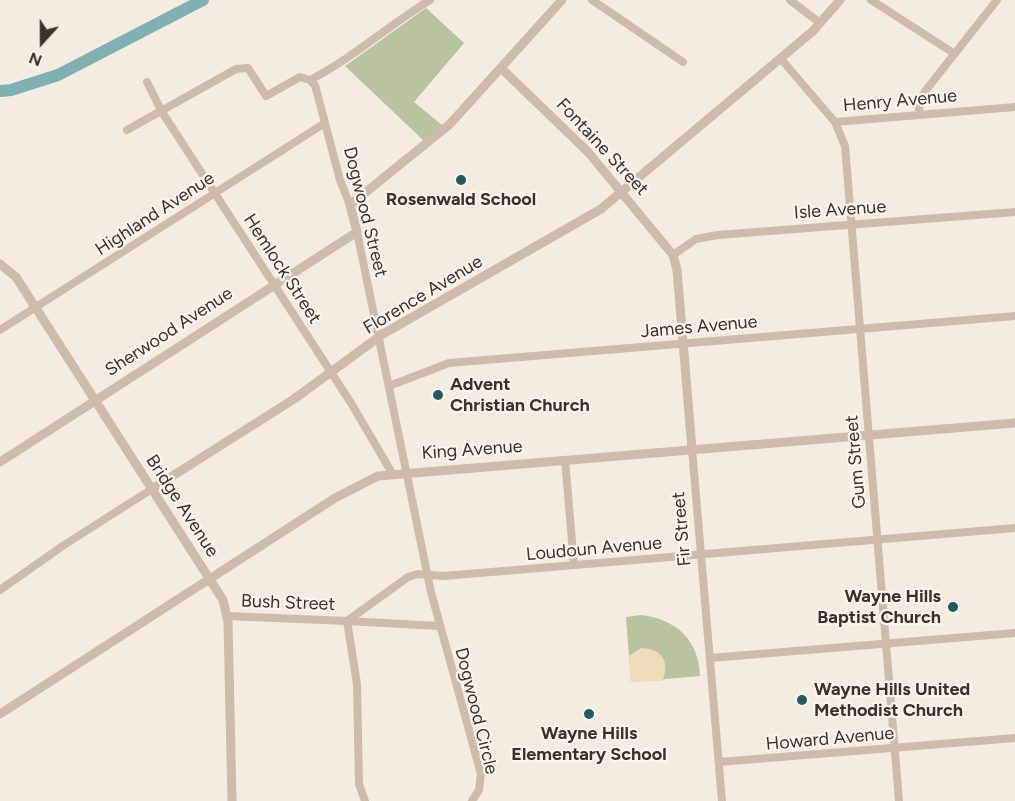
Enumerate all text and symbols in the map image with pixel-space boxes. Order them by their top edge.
north arrow [12,12,72,72]
text: N [26,48,45,70]
street label: Henry Avenue [842,85,958,117]
street label: Fontaine Street [551,94,653,200]
street label: Dogwood Street [338,145,392,279]
street label: Highland Avenue [92,168,218,260]
marker: Rosenwald School [454,173,468,187]
place label: Rosenwald School [386,189,536,211]
street label: Isle Avenue [793,196,887,224]
street label: Hemlock Street [239,210,325,328]
street label: Florence Avenue [360,251,486,339]
street label: Sherwood Avenue [101,283,237,381]
street label: James Avenue [640,311,758,343]
place label: Advent Christian Church [450,374,590,416]
marker: Advent Christian Church [431,388,445,402]
street label: Gum Street [841,414,871,510]
street label: King Avenue [421,436,523,464]
street label: Bridge Avenue [141,451,223,561]
street label: Fir Street [668,491,696,567]
street label: Loudoun Avenue [525,532,663,566]
place label: Wayne Hills Baptist Church [817,586,941,628]
street label: Bush Street [240,591,336,615]
marker: Wayne Hills Baptist Church [946,600,960,614]
street label: Dogwood Circle [450,645,502,777]
place label: Wayne Hills United Methodist Church [814,679,970,722]
marker: Wayne Hills United Methodist Church [795,693,809,707]
marker: Wayne Hills Elementary School [582,707,596,721]
place label: Wayne Hills Elementary School [511,723,667,766]
street label: Howard Avenue [765,723,895,755]

